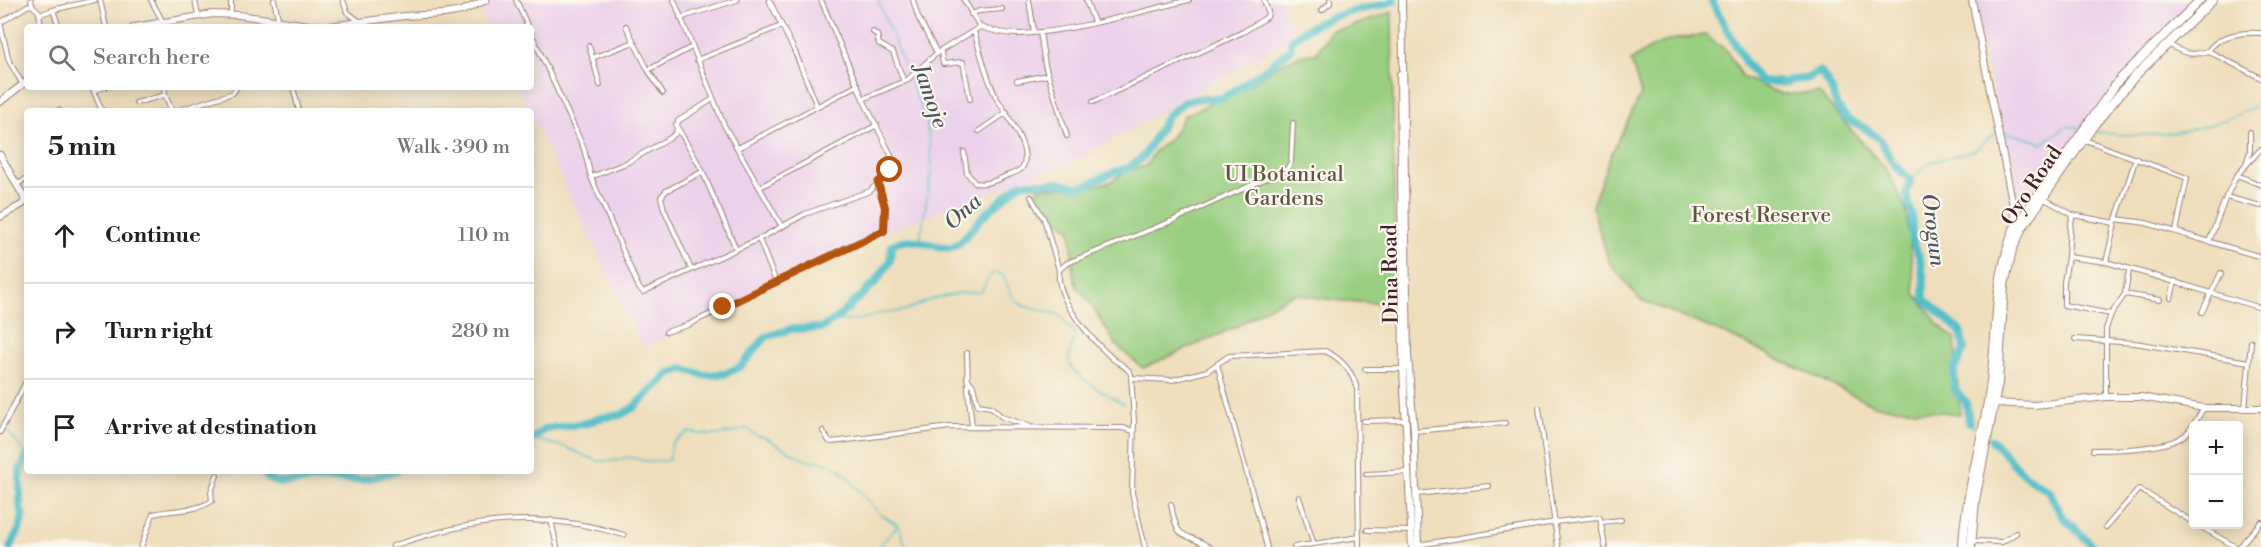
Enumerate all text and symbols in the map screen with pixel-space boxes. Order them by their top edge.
search box [24,24,534,90]
icon: search [45,41,78,74]
text: Search here [93,44,210,71]
water label: Jamoje [906,58,954,132]
text: 5 min [48,131,116,163]
text: Walk · 390 m [397,135,510,160]
street label: Oyo Road [1996,141,2068,231]
route start [876,156,902,182]
park label: UI Botanical Gardens [1224,162,1344,212]
water label: Ona [939,188,988,236]
water label: Orogun [1915,192,1951,269]
park label: Forest Reserve [1691,203,1831,229]
icon: ahead [48,219,81,252]
text: Continue [105,222,201,249]
text: 110 m [458,223,510,248]
street label: Dina Road [1377,224,1405,324]
route end [709,293,735,319]
icon: right [48,315,81,348]
text: Turn right [105,318,213,345]
text: 280 m [451,319,510,344]
icon: arrive [48,411,81,444]
text: Arrive at destination [105,414,317,441]
map controls [2189,421,2243,529]
button: + [2189,421,2243,475]
button: − [2189,475,2243,529]

